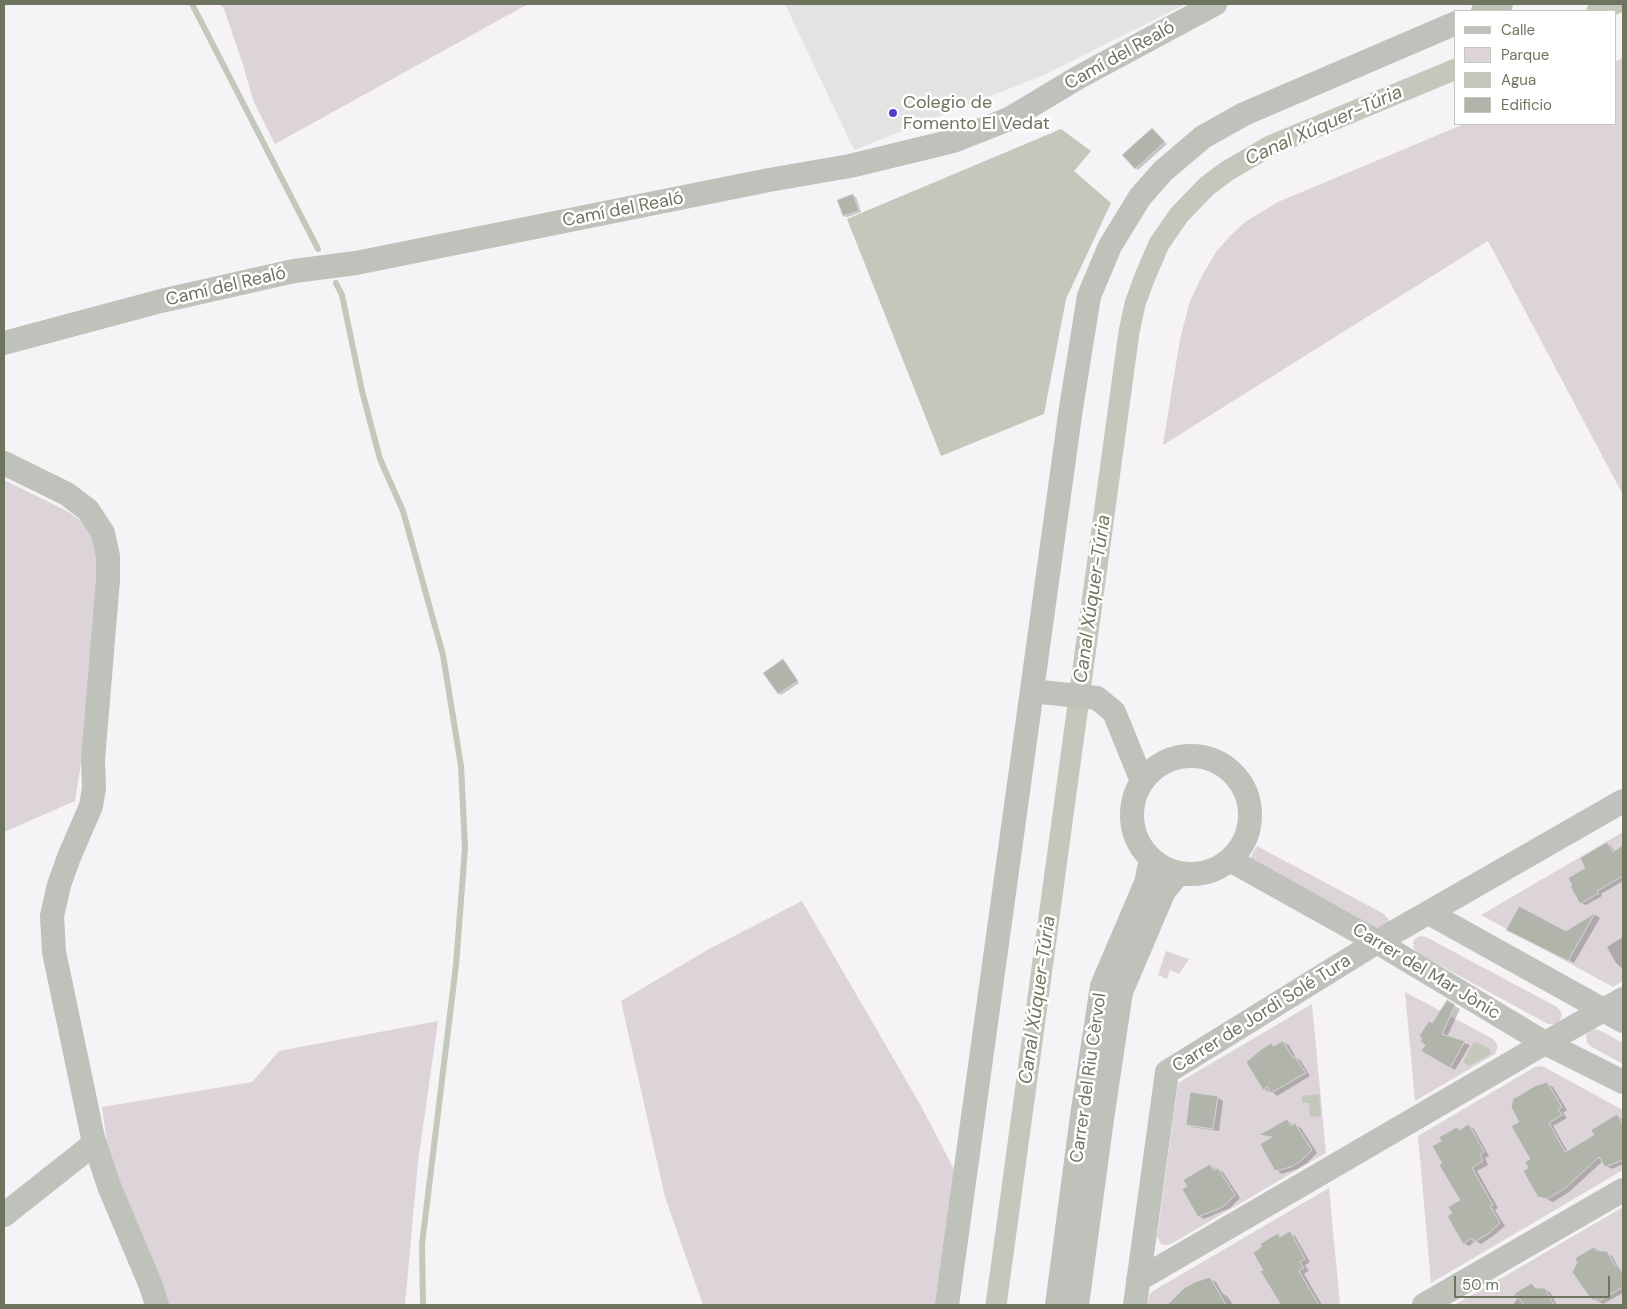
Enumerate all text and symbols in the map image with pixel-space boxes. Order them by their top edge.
legend [1454,10,1617,125]
street label: Camí del Realó [1061,17,1179,95]
text: Calle [1501,20,1535,40]
text: Parque [1501,45,1549,65]
text: Agua [1501,70,1536,90]
water label: Canal Xúquer-Túria [1242,81,1406,171]
place label: Colegio de Fomento El Vedat [903,92,1050,134]
text: Edificio [1501,95,1552,115]
marker: Colegio de Fomento El Vedat [887,107,899,119]
street label: Camí del Realó [561,188,685,232]
street label: Camí del Realó [164,263,288,311]
water label: Canal Xúquer-Túria [1070,513,1116,685]
water label: Canal Xúquer-Túria [1015,914,1061,1086]
street label: Carrer del Mar Jònic [1348,919,1504,1025]
street label: Carrer de Jordi Solé Tura [1169,950,1355,1078]
street label: Carrer del Riu Cèrvol [1066,992,1112,1164]
scale bar [1457,1266,1613,1298]
text: 50 m [1462,1275,1499,1295]

